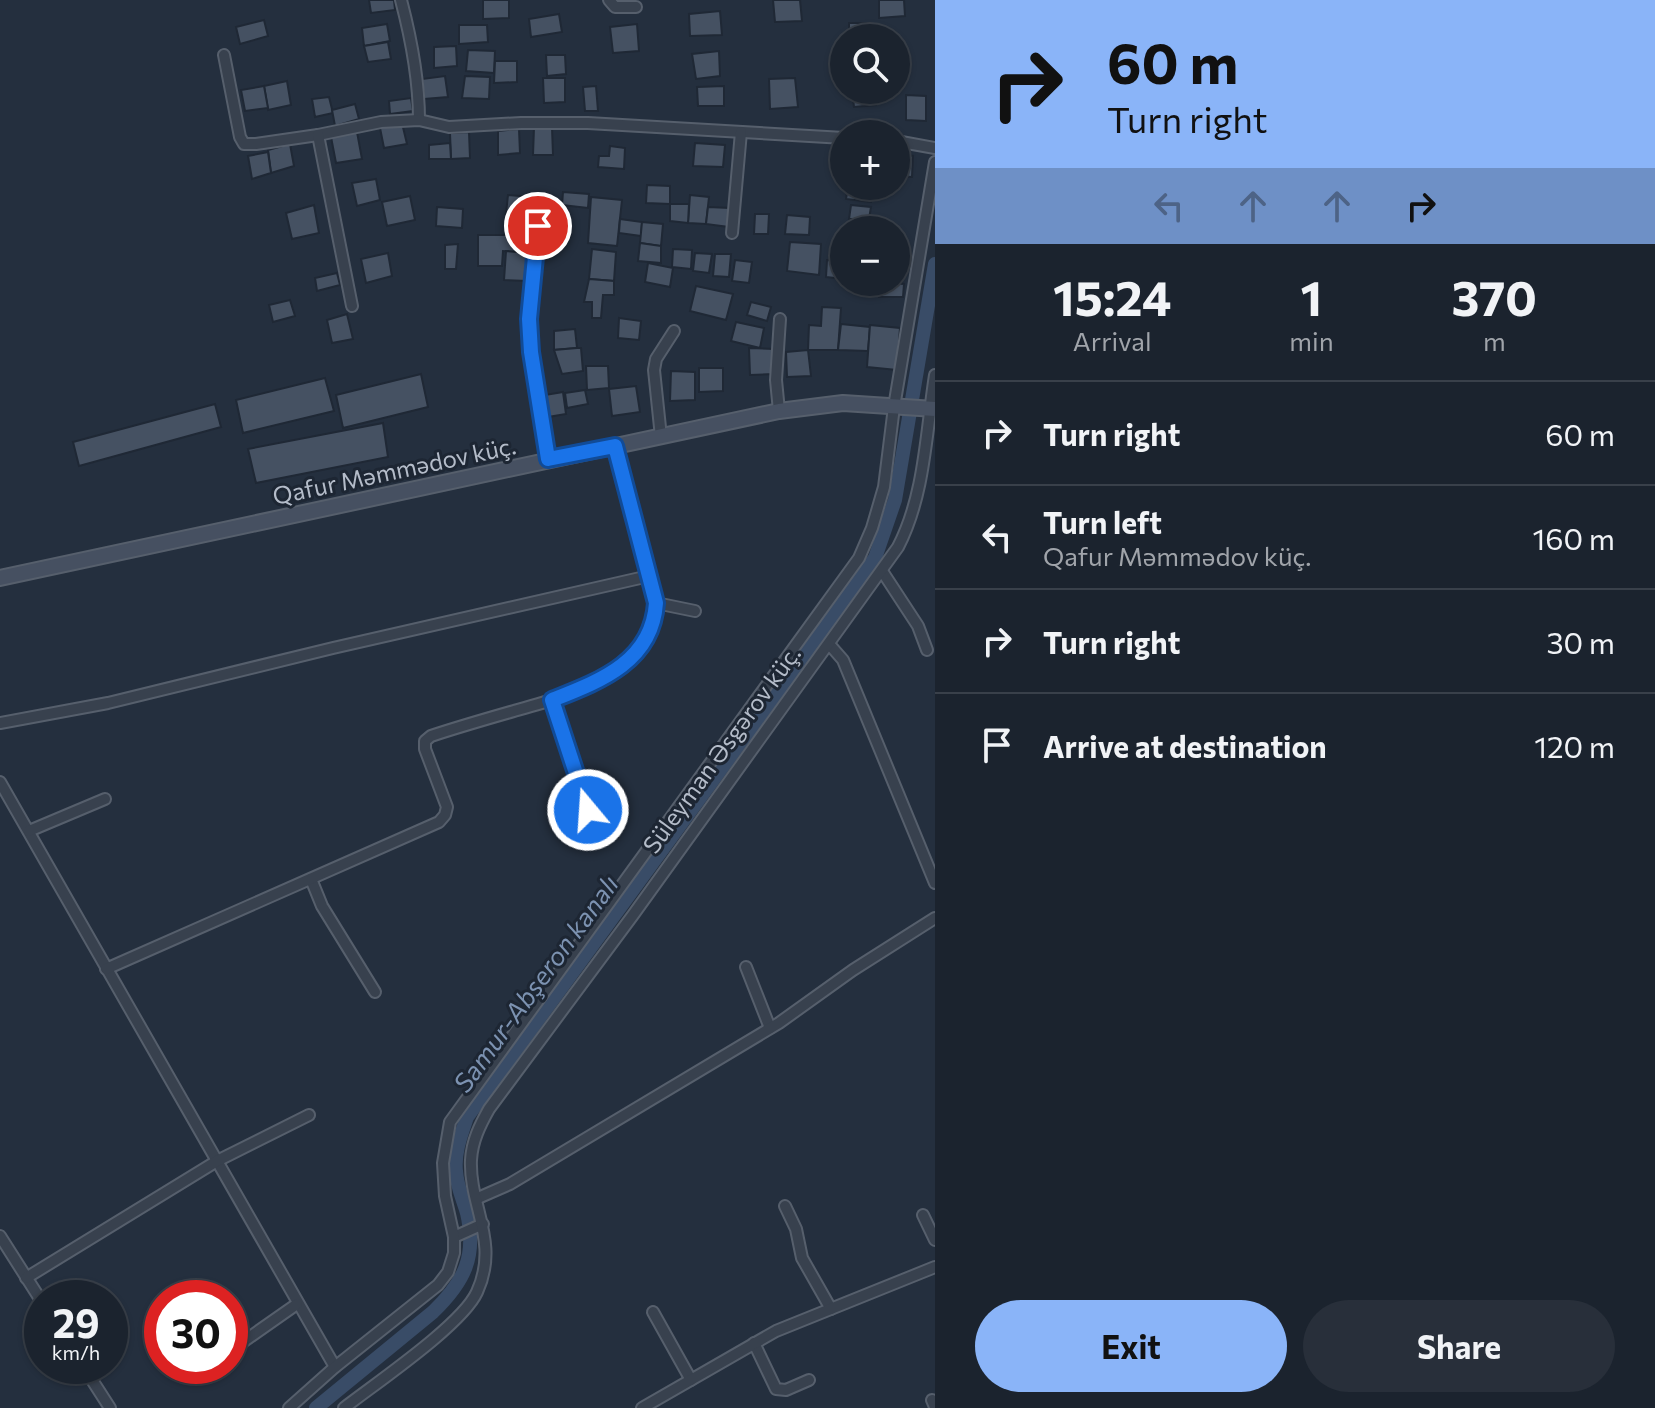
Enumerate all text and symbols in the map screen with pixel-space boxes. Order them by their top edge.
map controls [830,24,910,296]
button: search [830,24,910,104]
text: 60 m [1107,27,1238,96]
icon: right [975,32,1079,136]
text: Turn right [1107,96,1268,140]
button: + [830,120,910,200]
icon: left [1147,184,1191,228]
icon: ahead [1231,184,1275,228]
icon: ahead [1315,184,1359,228]
icon: right [1399,184,1443,228]
pin [504,192,572,260]
icon: arrive [516,204,560,248]
button: − [830,216,910,296]
text: 15:24 [1053,267,1171,326]
text: 1 [1301,267,1322,326]
text: 370 [1452,267,1537,326]
text: Arrival [1073,325,1152,356]
text: min [1289,325,1334,356]
text: m [1483,325,1506,356]
icon: right [975,411,1019,455]
text: Turn right [1043,415,1180,452]
text: 60 m [1545,415,1615,452]
street label: Qafur Məmmədov küç. [270,430,518,510]
text: Turn left [1043,503,1162,540]
icon: left [975,515,1019,559]
text: 160 m [1532,519,1615,556]
text: Qafur Məmmədov küç. [1043,540,1311,571]
icon: right [975,619,1019,663]
text: Turn right [1043,623,1180,660]
text: 30 m [1546,623,1615,660]
street label: Süleyman Əsgərov küç. [636,640,806,858]
icon: arrive [975,723,1019,767]
text: Arrive at destination [1043,727,1327,764]
text: 120 m [1534,727,1615,764]
position arrow [546,768,630,852]
water label: Samur-Abşeron kanalı [446,869,624,1097]
speed limit sign: 30 [144,1280,248,1384]
text: 29 [52,1297,100,1346]
button: Exit [975,1300,1287,1392]
button: Share [1303,1300,1615,1392]
text: km/h [52,1340,100,1364]

